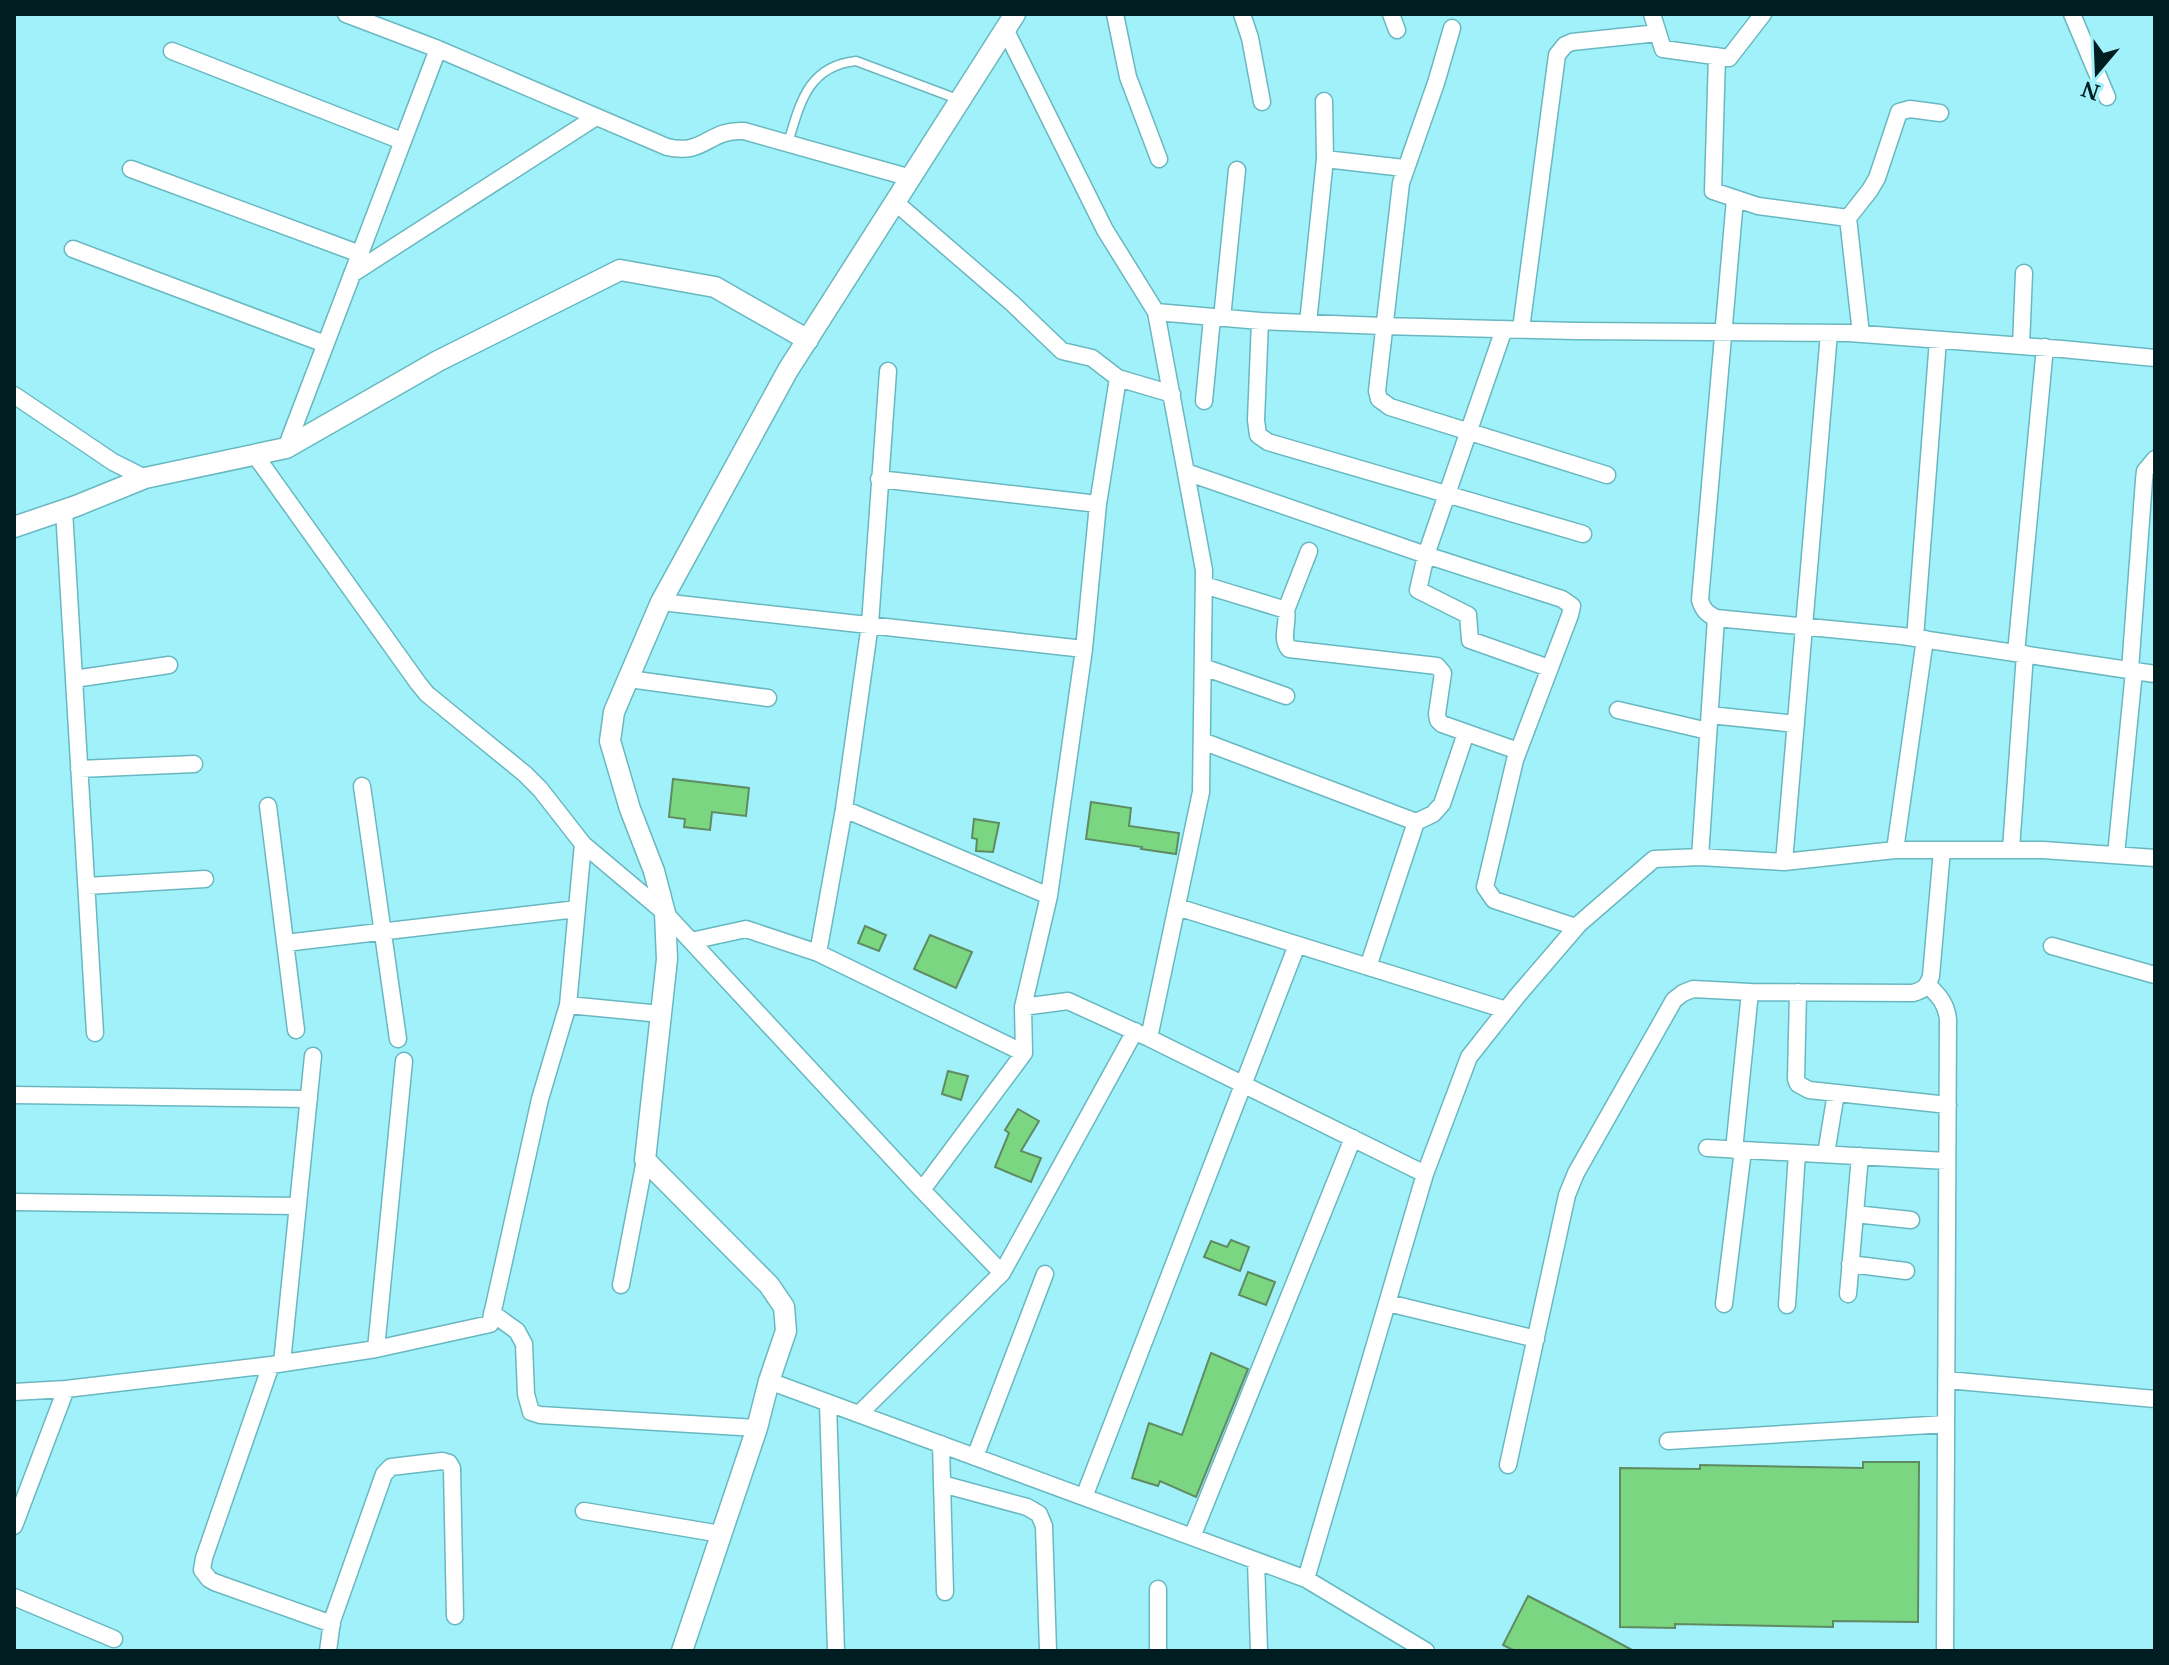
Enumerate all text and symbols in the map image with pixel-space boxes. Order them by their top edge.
north arrow [2057,32,2137,112]
text: N [2077,75,2103,109]

